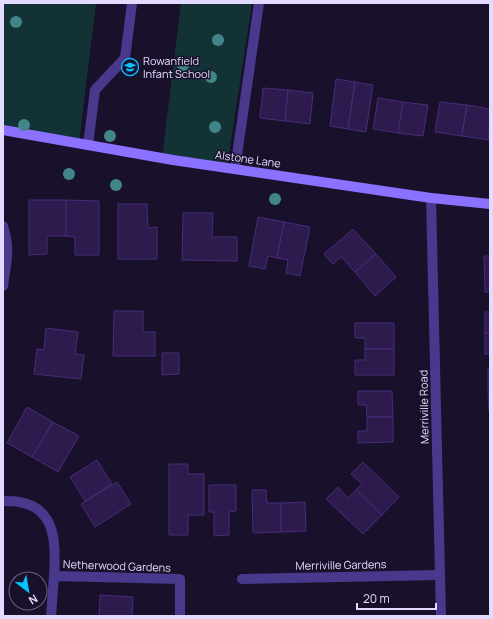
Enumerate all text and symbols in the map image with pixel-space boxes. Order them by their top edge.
place label: Rowanfield Infant School [143,53,210,81]
school or university icon: Rowanfield Infant School [120,57,140,77]
street label: Alstone Lane [214,146,282,171]
street label: Merriville Road [415,370,432,444]
street label: Netherwood Gardens [63,556,171,575]
street label: Merriville Gardens [295,556,387,573]
north arrow [8,571,48,611]
scale bar [357,585,436,611]
text: 20 m [363,590,390,607]
text: N [26,592,41,609]

